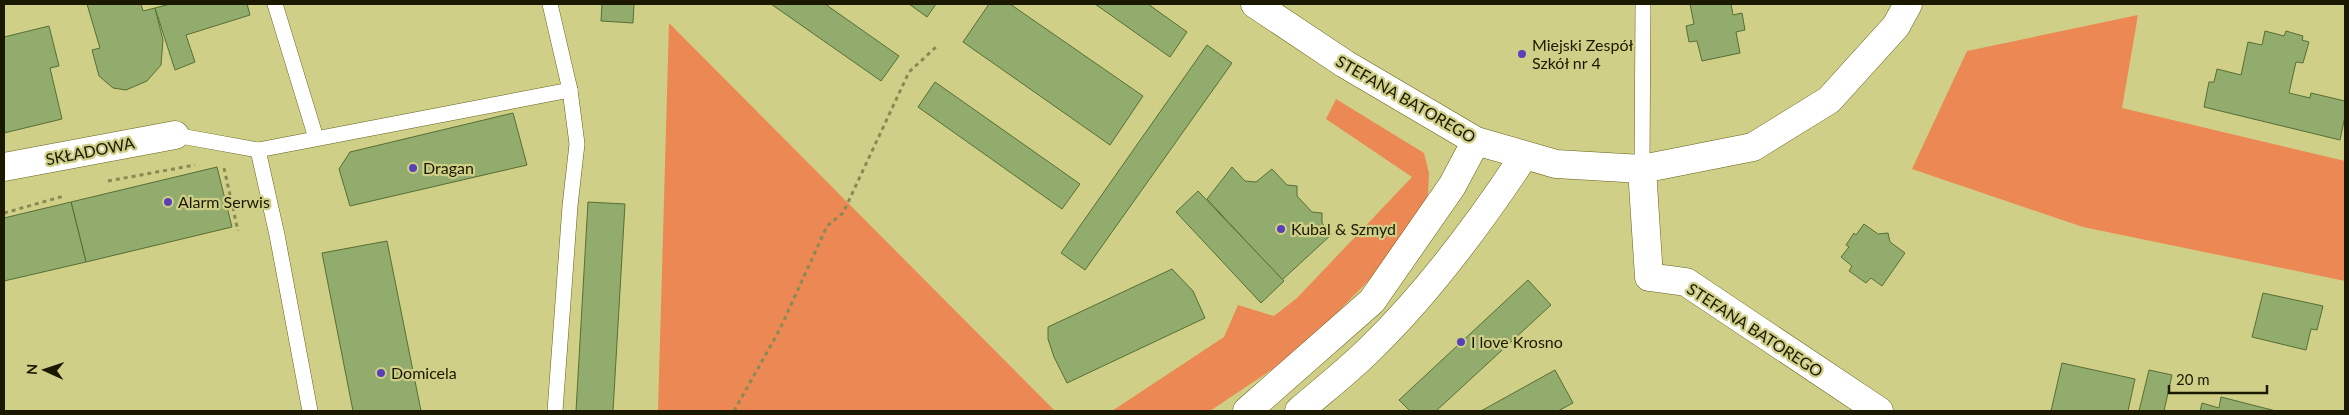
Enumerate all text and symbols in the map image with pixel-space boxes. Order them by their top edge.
place label: Miejski Zespół Szkół nr 4 [1532,35,1634,72]
marker: Miejski Zespół Szkół nr 4 [1516,48,1528,60]
street label: STEFANA BATOREGO [1333,51,1480,146]
street label: SKŁADOWA [44,133,136,168]
place label: Dragan [423,158,474,177]
marker: Dragan [407,162,419,174]
place label: Alarm Serwis [178,192,270,211]
marker: Alarm Serwis [162,196,174,208]
place label: Kubal & Szmyd [1291,219,1396,238]
marker: Kubal & Szmyd [1275,223,1287,235]
street label: STEFANA BATOREGO [1684,279,1827,381]
place label: I love Krosno [1471,332,1563,351]
marker: I love Krosno [1455,336,1467,348]
north arrow [20,345,70,395]
scale bar [2169,362,2266,394]
text: N [23,363,40,375]
place label: Domicela [391,363,457,382]
marker: Domicela [375,367,387,379]
text: 20 m [2176,370,2210,388]

